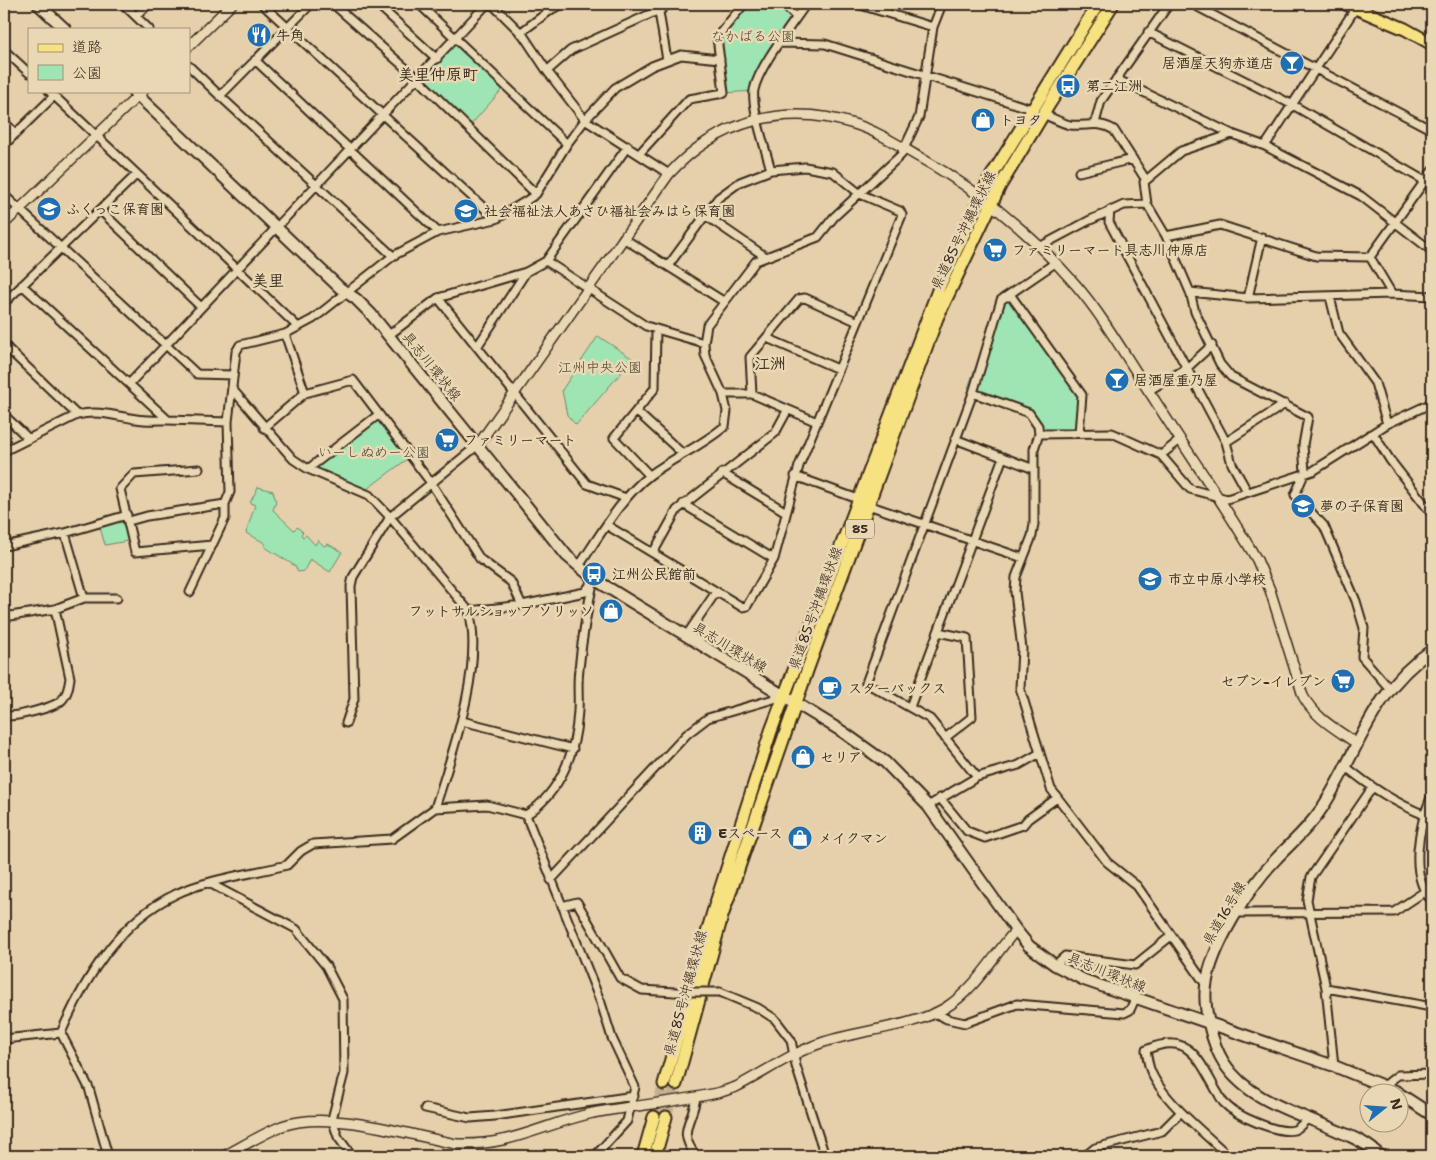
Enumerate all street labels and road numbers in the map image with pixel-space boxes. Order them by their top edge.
street label: 県道85号沖縄環状線 [926,168,1000,292]
street label: 具志川環状線 [399,328,465,404]
road number: 85 [846,520,874,538]
street label: 県道85号沖縄環状線 [784,544,846,672]
street label: 具志川環状線 [689,618,771,676]
street label: 県道16号線 [1198,878,1250,948]
street label: 県道85号沖縄環状線 [659,928,711,1058]
street label: 具志川環状線 [1065,948,1149,996]

